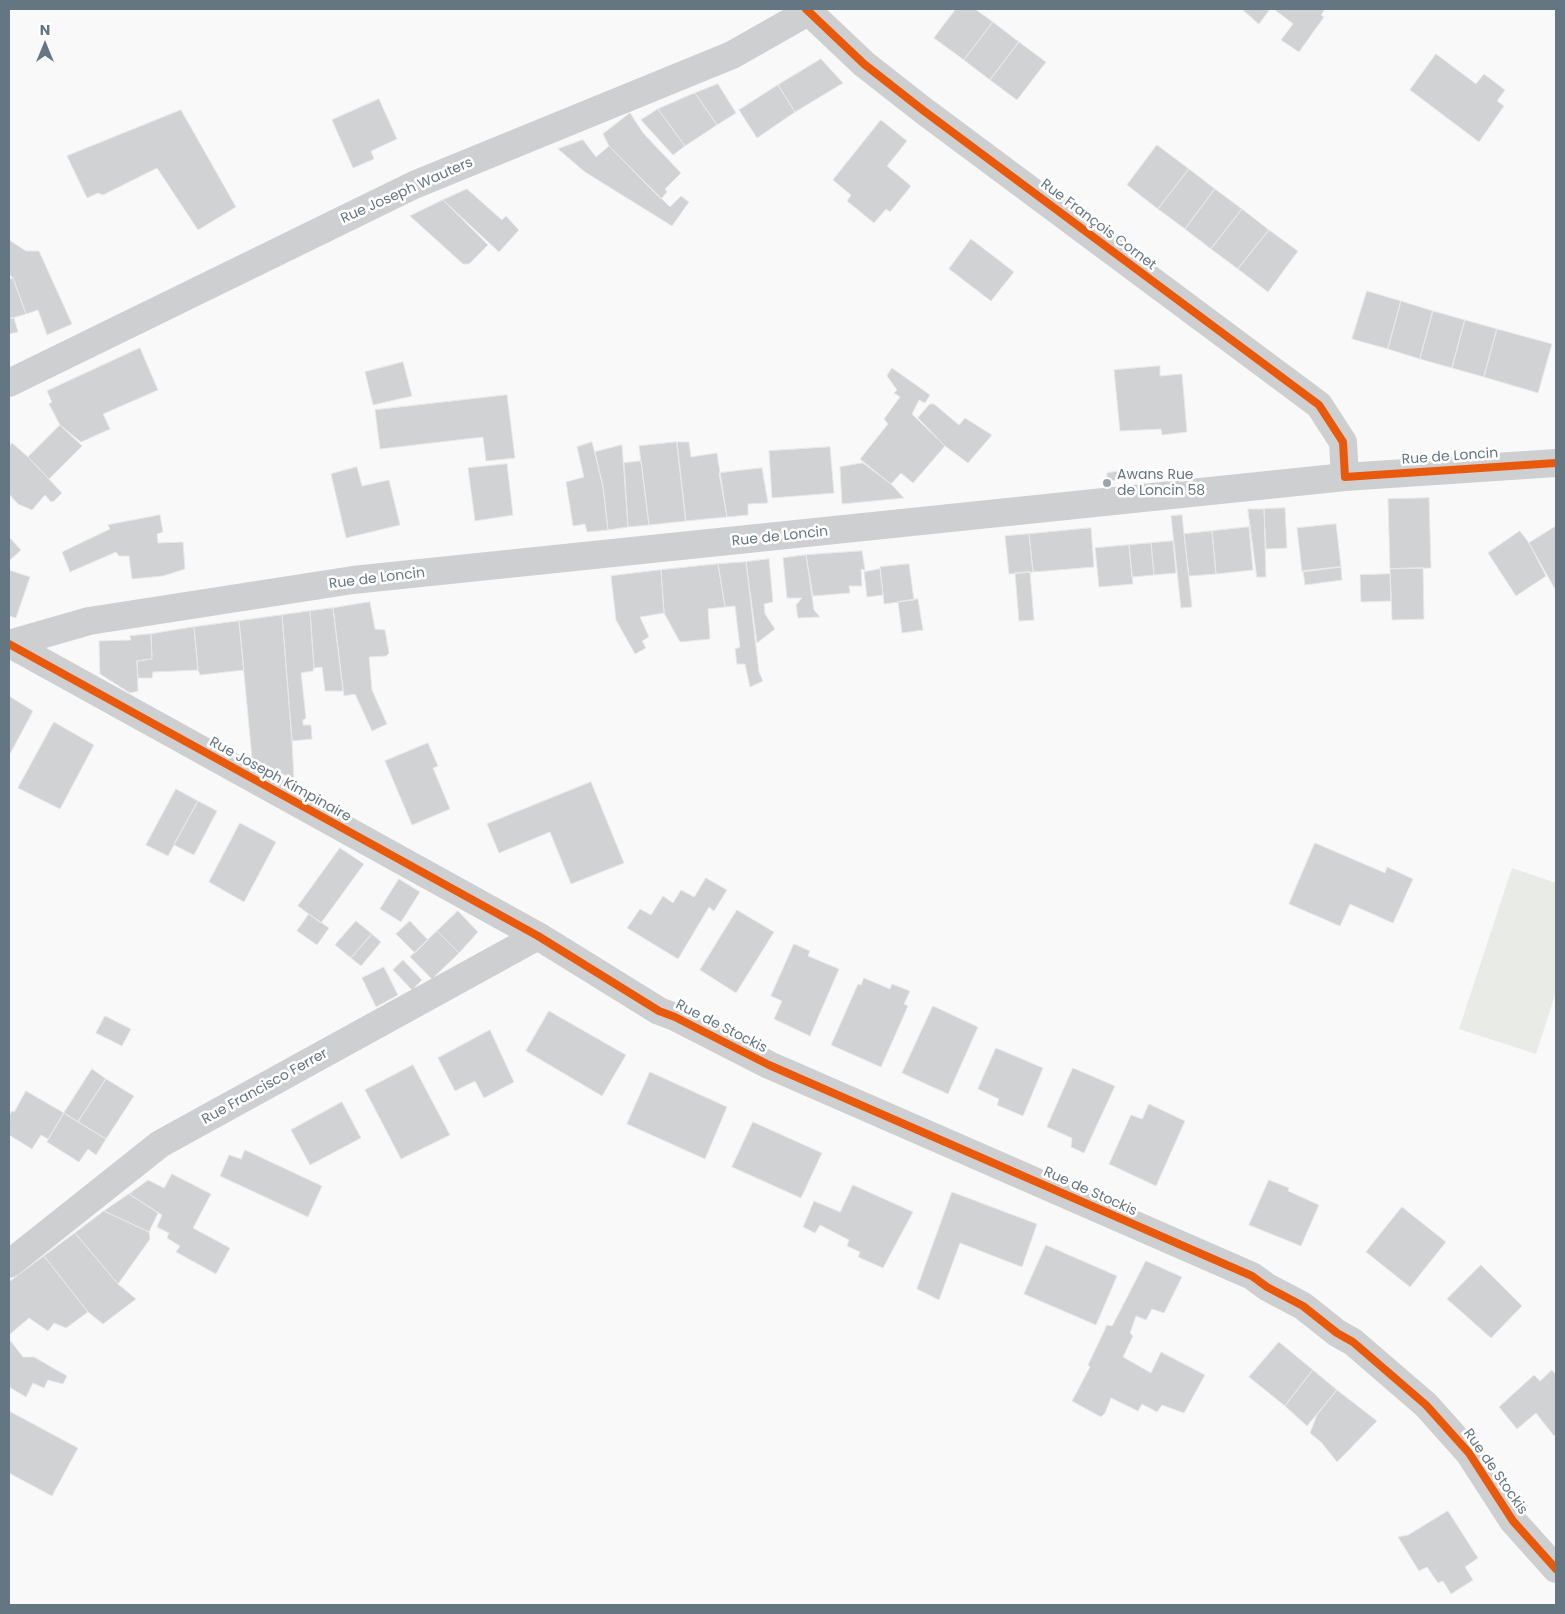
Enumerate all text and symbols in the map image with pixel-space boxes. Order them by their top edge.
north arrow [20,20,70,70]
text: N [40,20,50,40]
street label: Rue Joseph Wauters [338,154,476,228]
street label: Rue François Cornet [1037,176,1159,274]
street label: Rue de Loncin [1401,445,1499,469]
place label: Awans Rue de Loncin 58 [1117,467,1205,500]
marker: Awans Rue de Loncin 58 [1101,477,1113,489]
street label: Rue de Loncin [731,524,829,550]
street label: Rue de Loncin [328,565,426,593]
street label: Rue Joseph Kimpinaire [206,734,354,826]
street label: Rue de Stockis [672,997,770,1057]
street label: Rue Francisco Ferrer [199,1045,331,1129]
street label: Rue de Stockis [1041,1164,1139,1220]
street label: Rue de Stockis [1459,1426,1531,1518]

